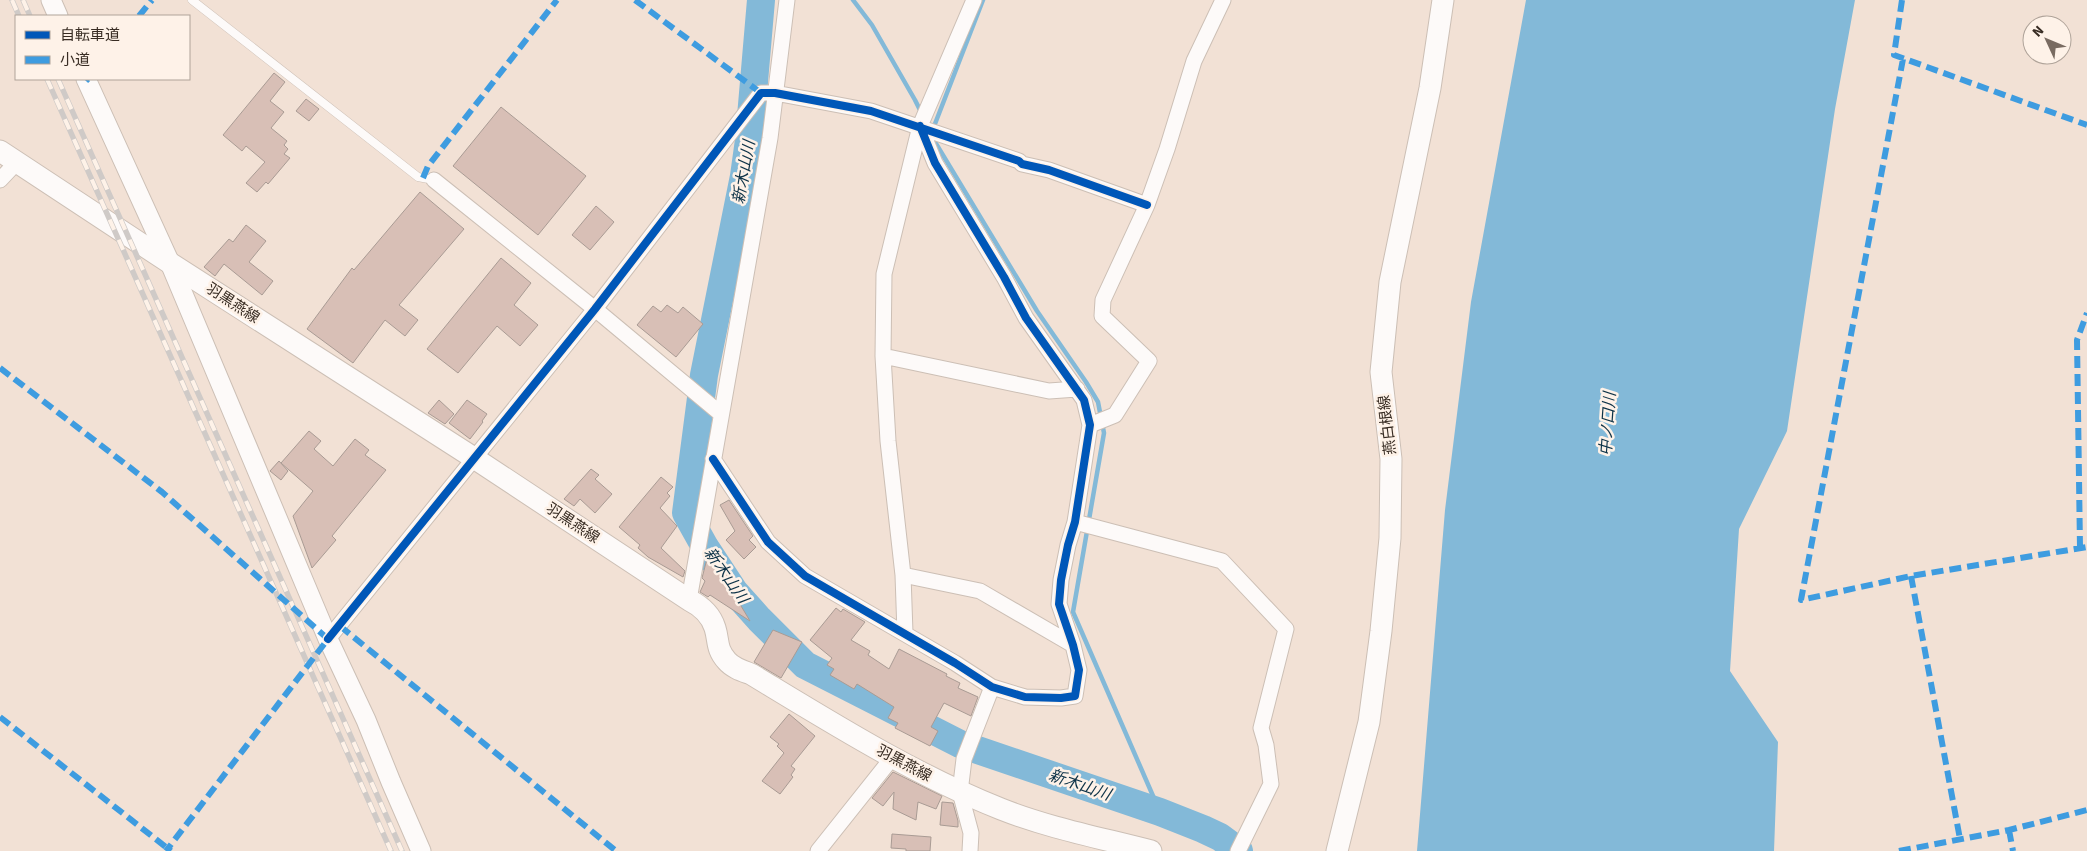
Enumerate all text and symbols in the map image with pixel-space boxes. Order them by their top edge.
legend [15,15,190,80]
north arrow [2022,15,2072,65]
text: N [2028,21,2049,42]
text: 自転車道 [60,25,120,46]
text: 小道 [60,50,90,71]
water label: 新木山川 [728,137,761,206]
street label: 羽黒燕線 [202,278,264,329]
water label: 中ノ口川 [1595,389,1621,457]
street label: 燕白根線 [1373,394,1402,456]
street label: 羽黒燕線 [542,498,604,549]
water label: 新木山川 [699,543,755,610]
street label: 羽黒燕線 [872,740,935,787]
water label: 新木山川 [1046,764,1115,806]

